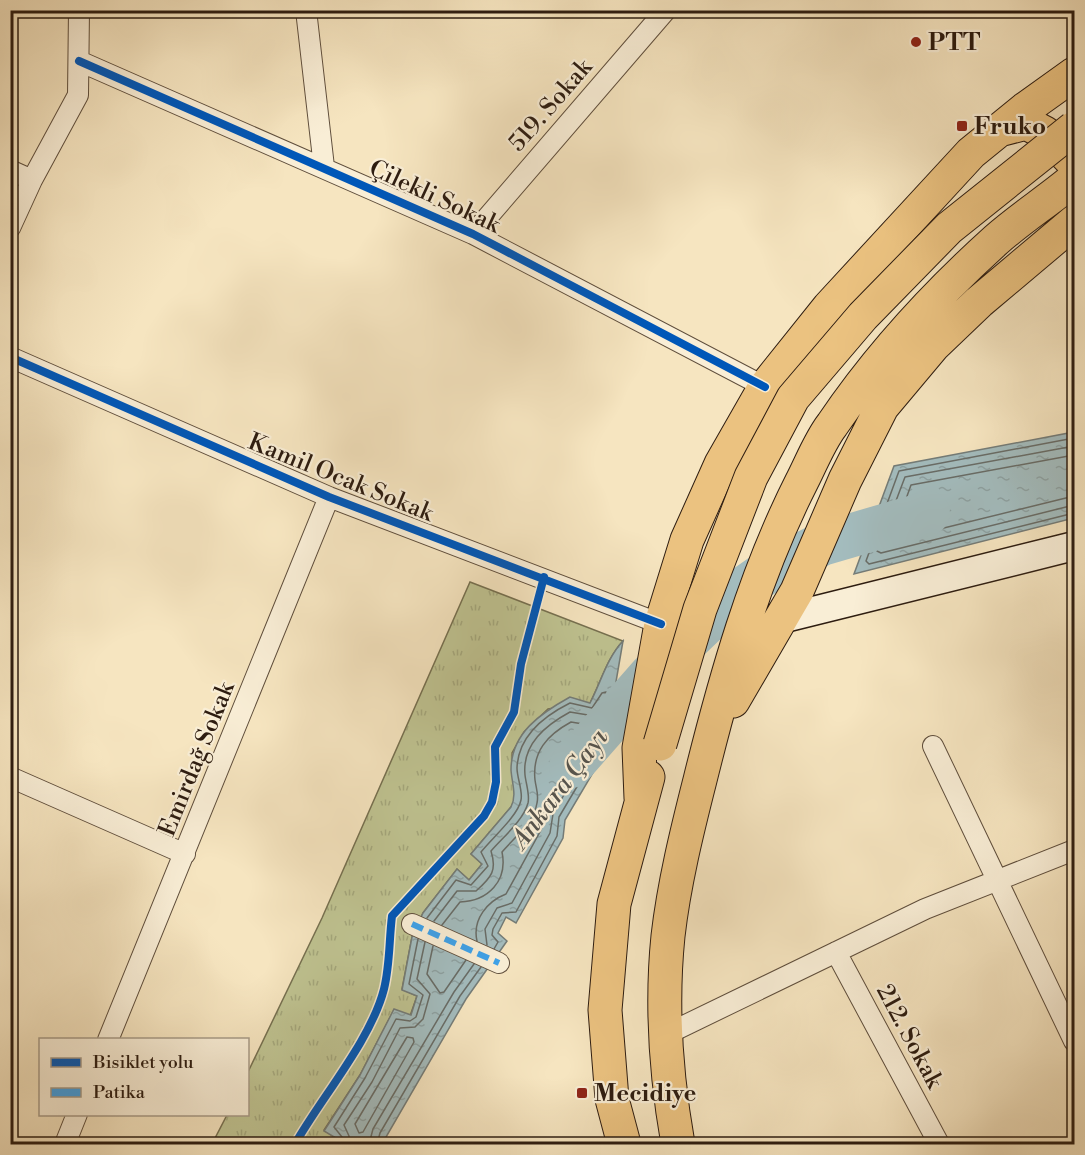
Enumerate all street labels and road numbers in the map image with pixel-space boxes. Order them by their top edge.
street label: 519. Sokak [502,52,600,158]
street label: Çilekli Sokak [364,153,506,241]
street label: Kamil Ocak Sokak [244,427,439,529]
street label: Emirdağ Sokak [152,676,242,841]
street label: 212. Sokak [869,979,950,1095]

